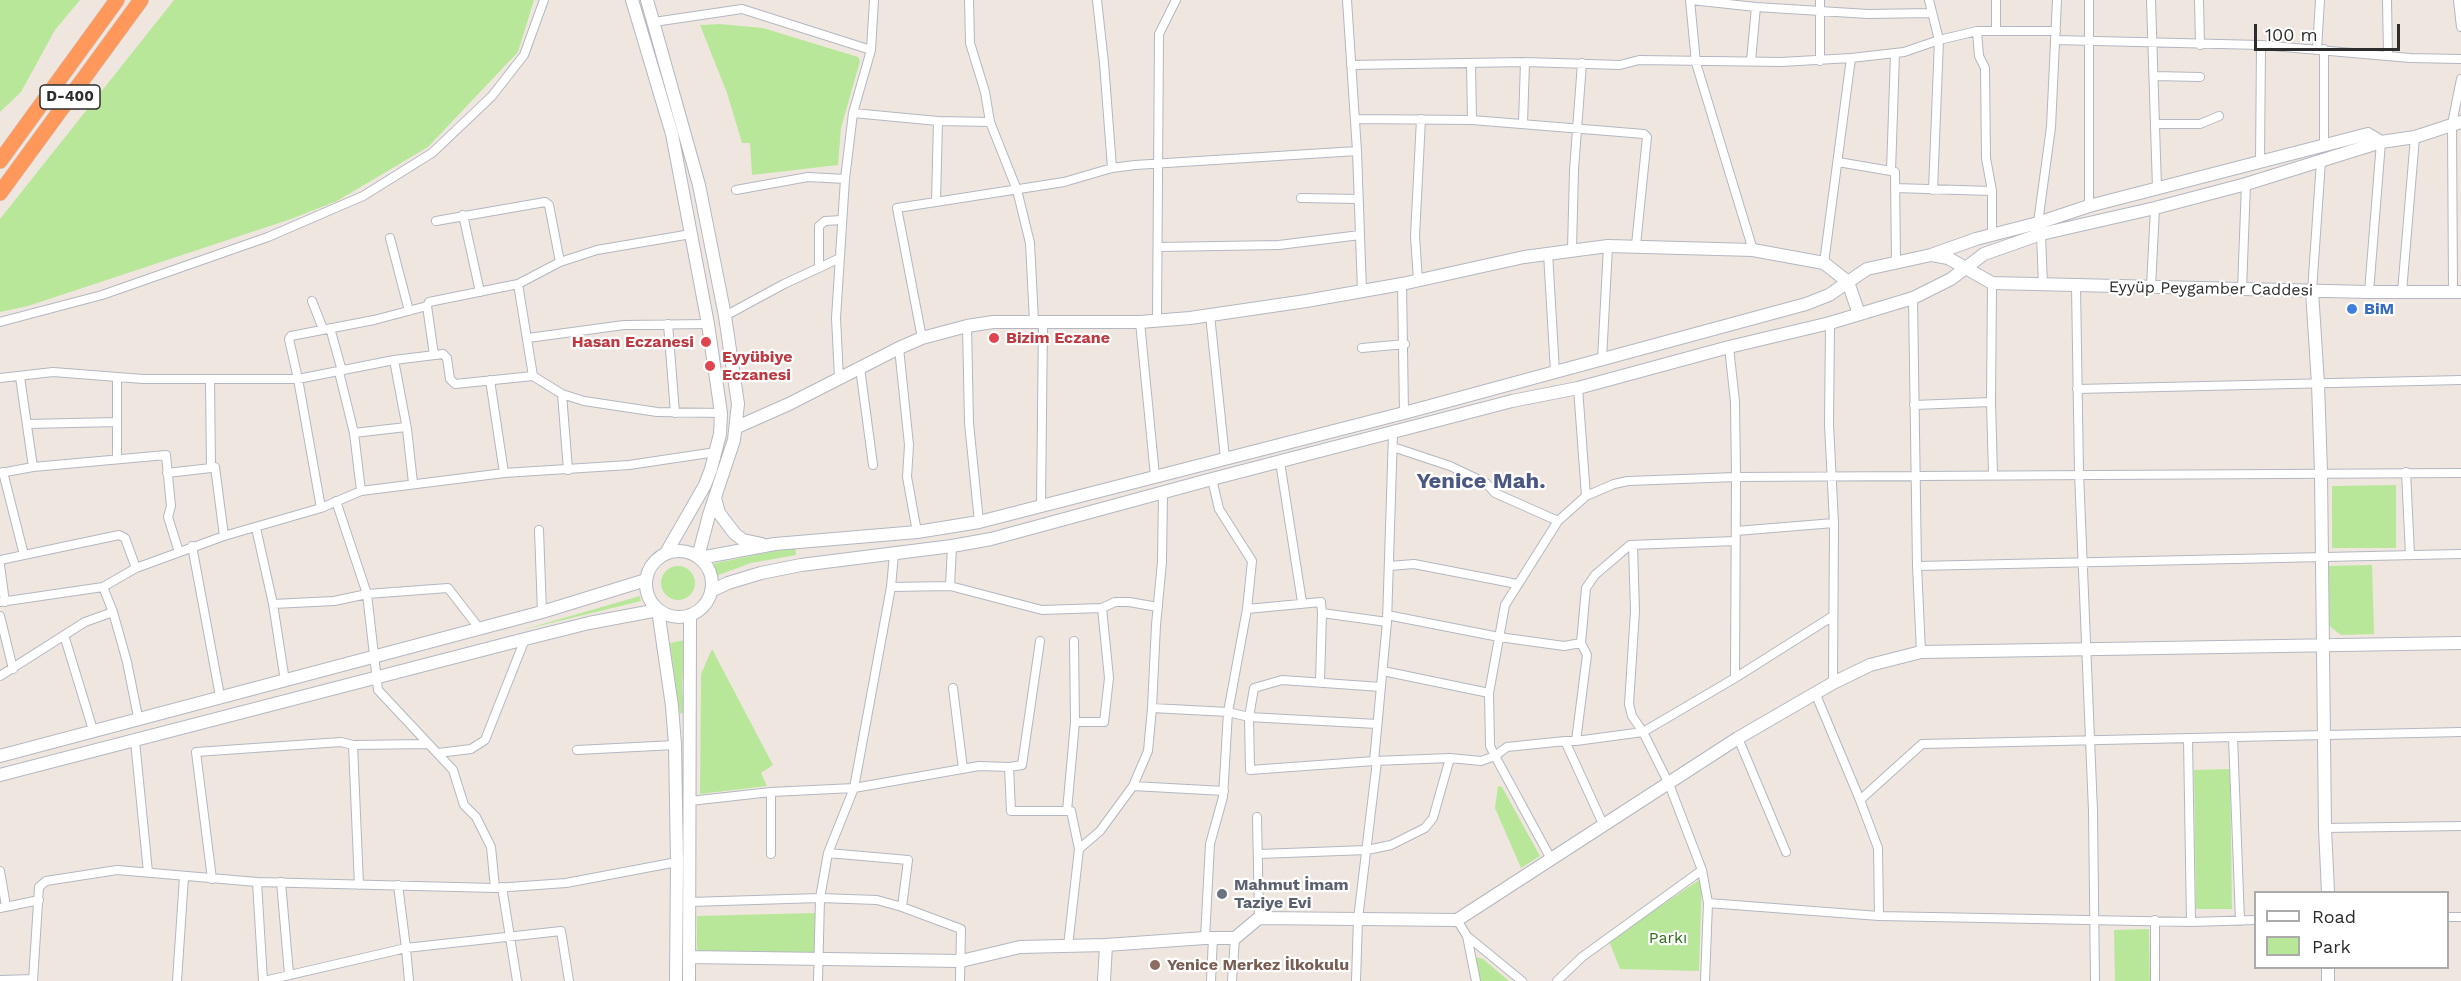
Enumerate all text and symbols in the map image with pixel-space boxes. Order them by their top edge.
scale bar [2257,12,2402,50]
text: 100 m [2265,24,2318,45]
road number: D-400 [40,85,100,109]
street label: Eyyüp Peygamber Caddesi [2109,278,2313,300]
place label: BiM [2364,299,2394,319]
marker: BiM [2345,302,2359,316]
place label: Bizim Eczane [1006,328,1110,348]
marker: Bizim Eczane [987,331,1001,345]
place label: Hasan Eczanesi [572,332,694,352]
marker: Hasan Eczanesi [699,335,713,349]
place label: Eyyübiye Eczanesi [722,347,793,385]
marker: Eyyübiye Eczanesi [703,359,717,373]
district label: Yenice Mah. [1416,469,1546,495]
place label: Mahmut İmam Taziye Evi [1234,875,1349,913]
marker: Mahmut İmam Taziye Evi [1215,887,1229,901]
legend [2254,891,2449,969]
text: Road [2312,906,2356,927]
park label: Parkı [1649,928,1687,948]
text: Park [2312,936,2351,957]
place label: Yenice Merkez İlkokulu [1167,955,1349,975]
marker: Yenice Merkez İlkokulu [1148,958,1162,972]

